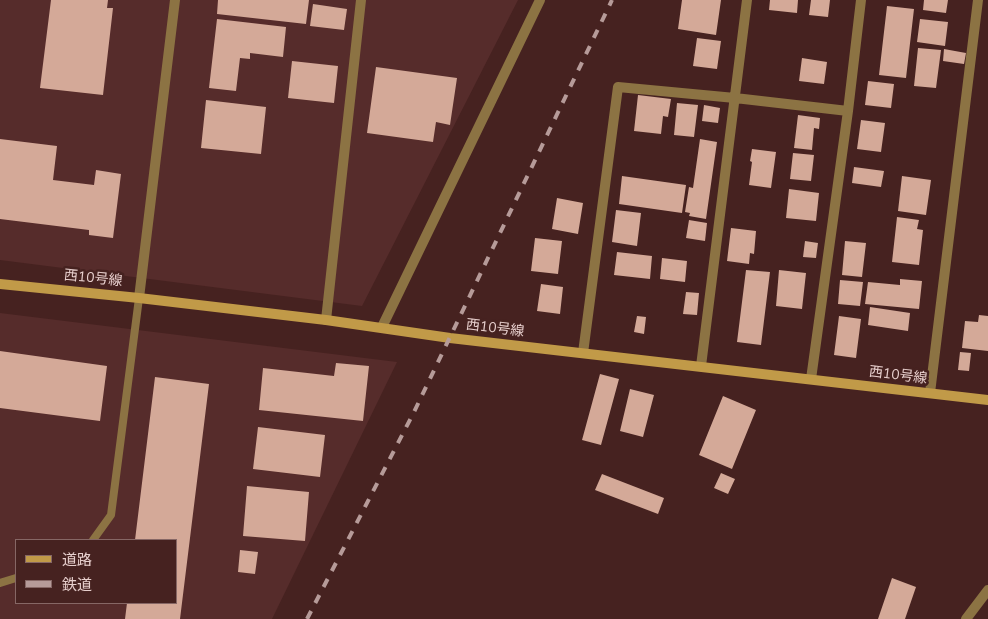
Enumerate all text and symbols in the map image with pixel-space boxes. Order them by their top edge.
street label: 西10号線 [63,268,123,290]
street label: 西10号線 [465,317,525,341]
street label: 西10号線 [868,364,928,388]
legend [15,539,178,604]
text: 道路 [62,550,92,570]
text: 鉄道 [62,575,92,595]

